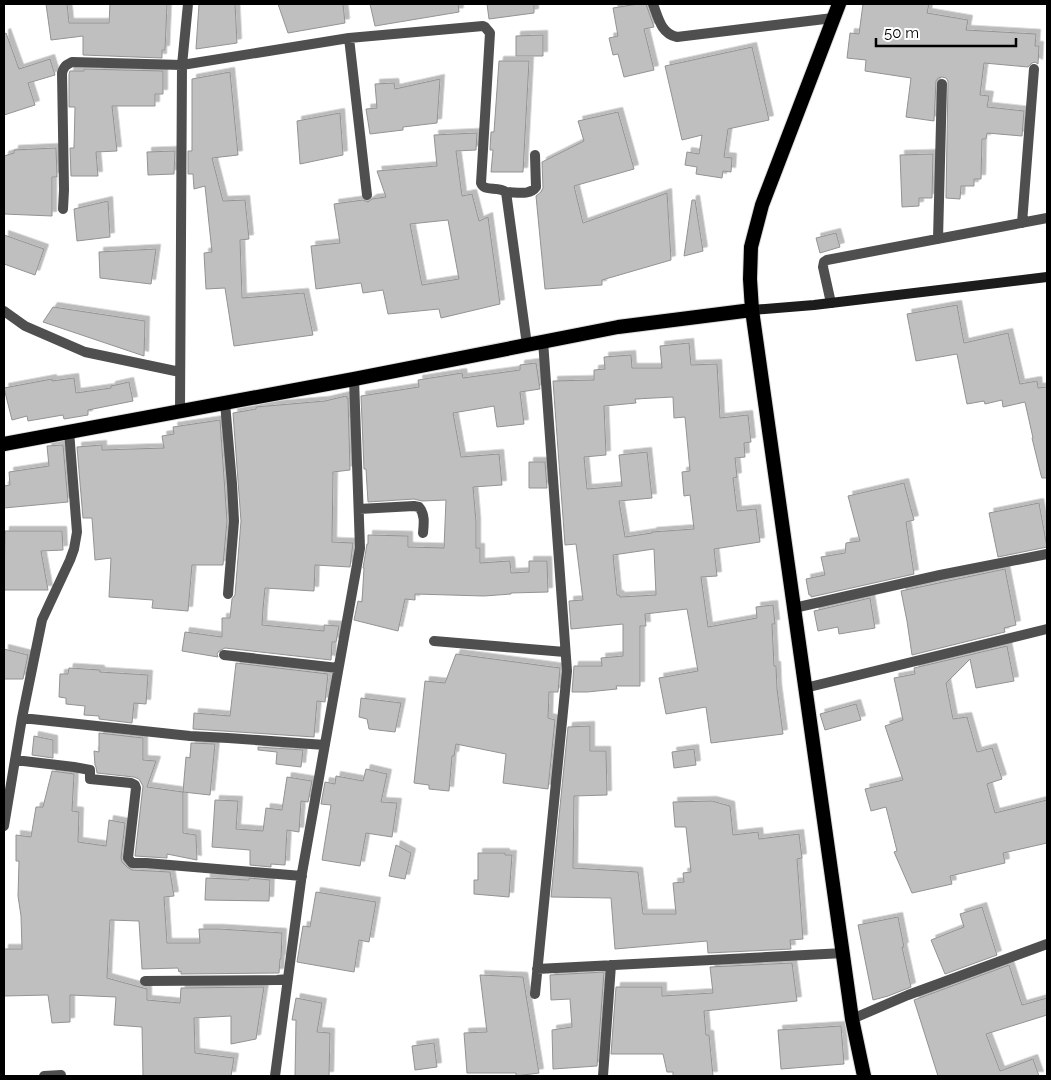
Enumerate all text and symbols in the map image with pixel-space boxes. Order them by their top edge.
scale bar [876,15,1016,47]
text: 50 m [884,24,919,42]

